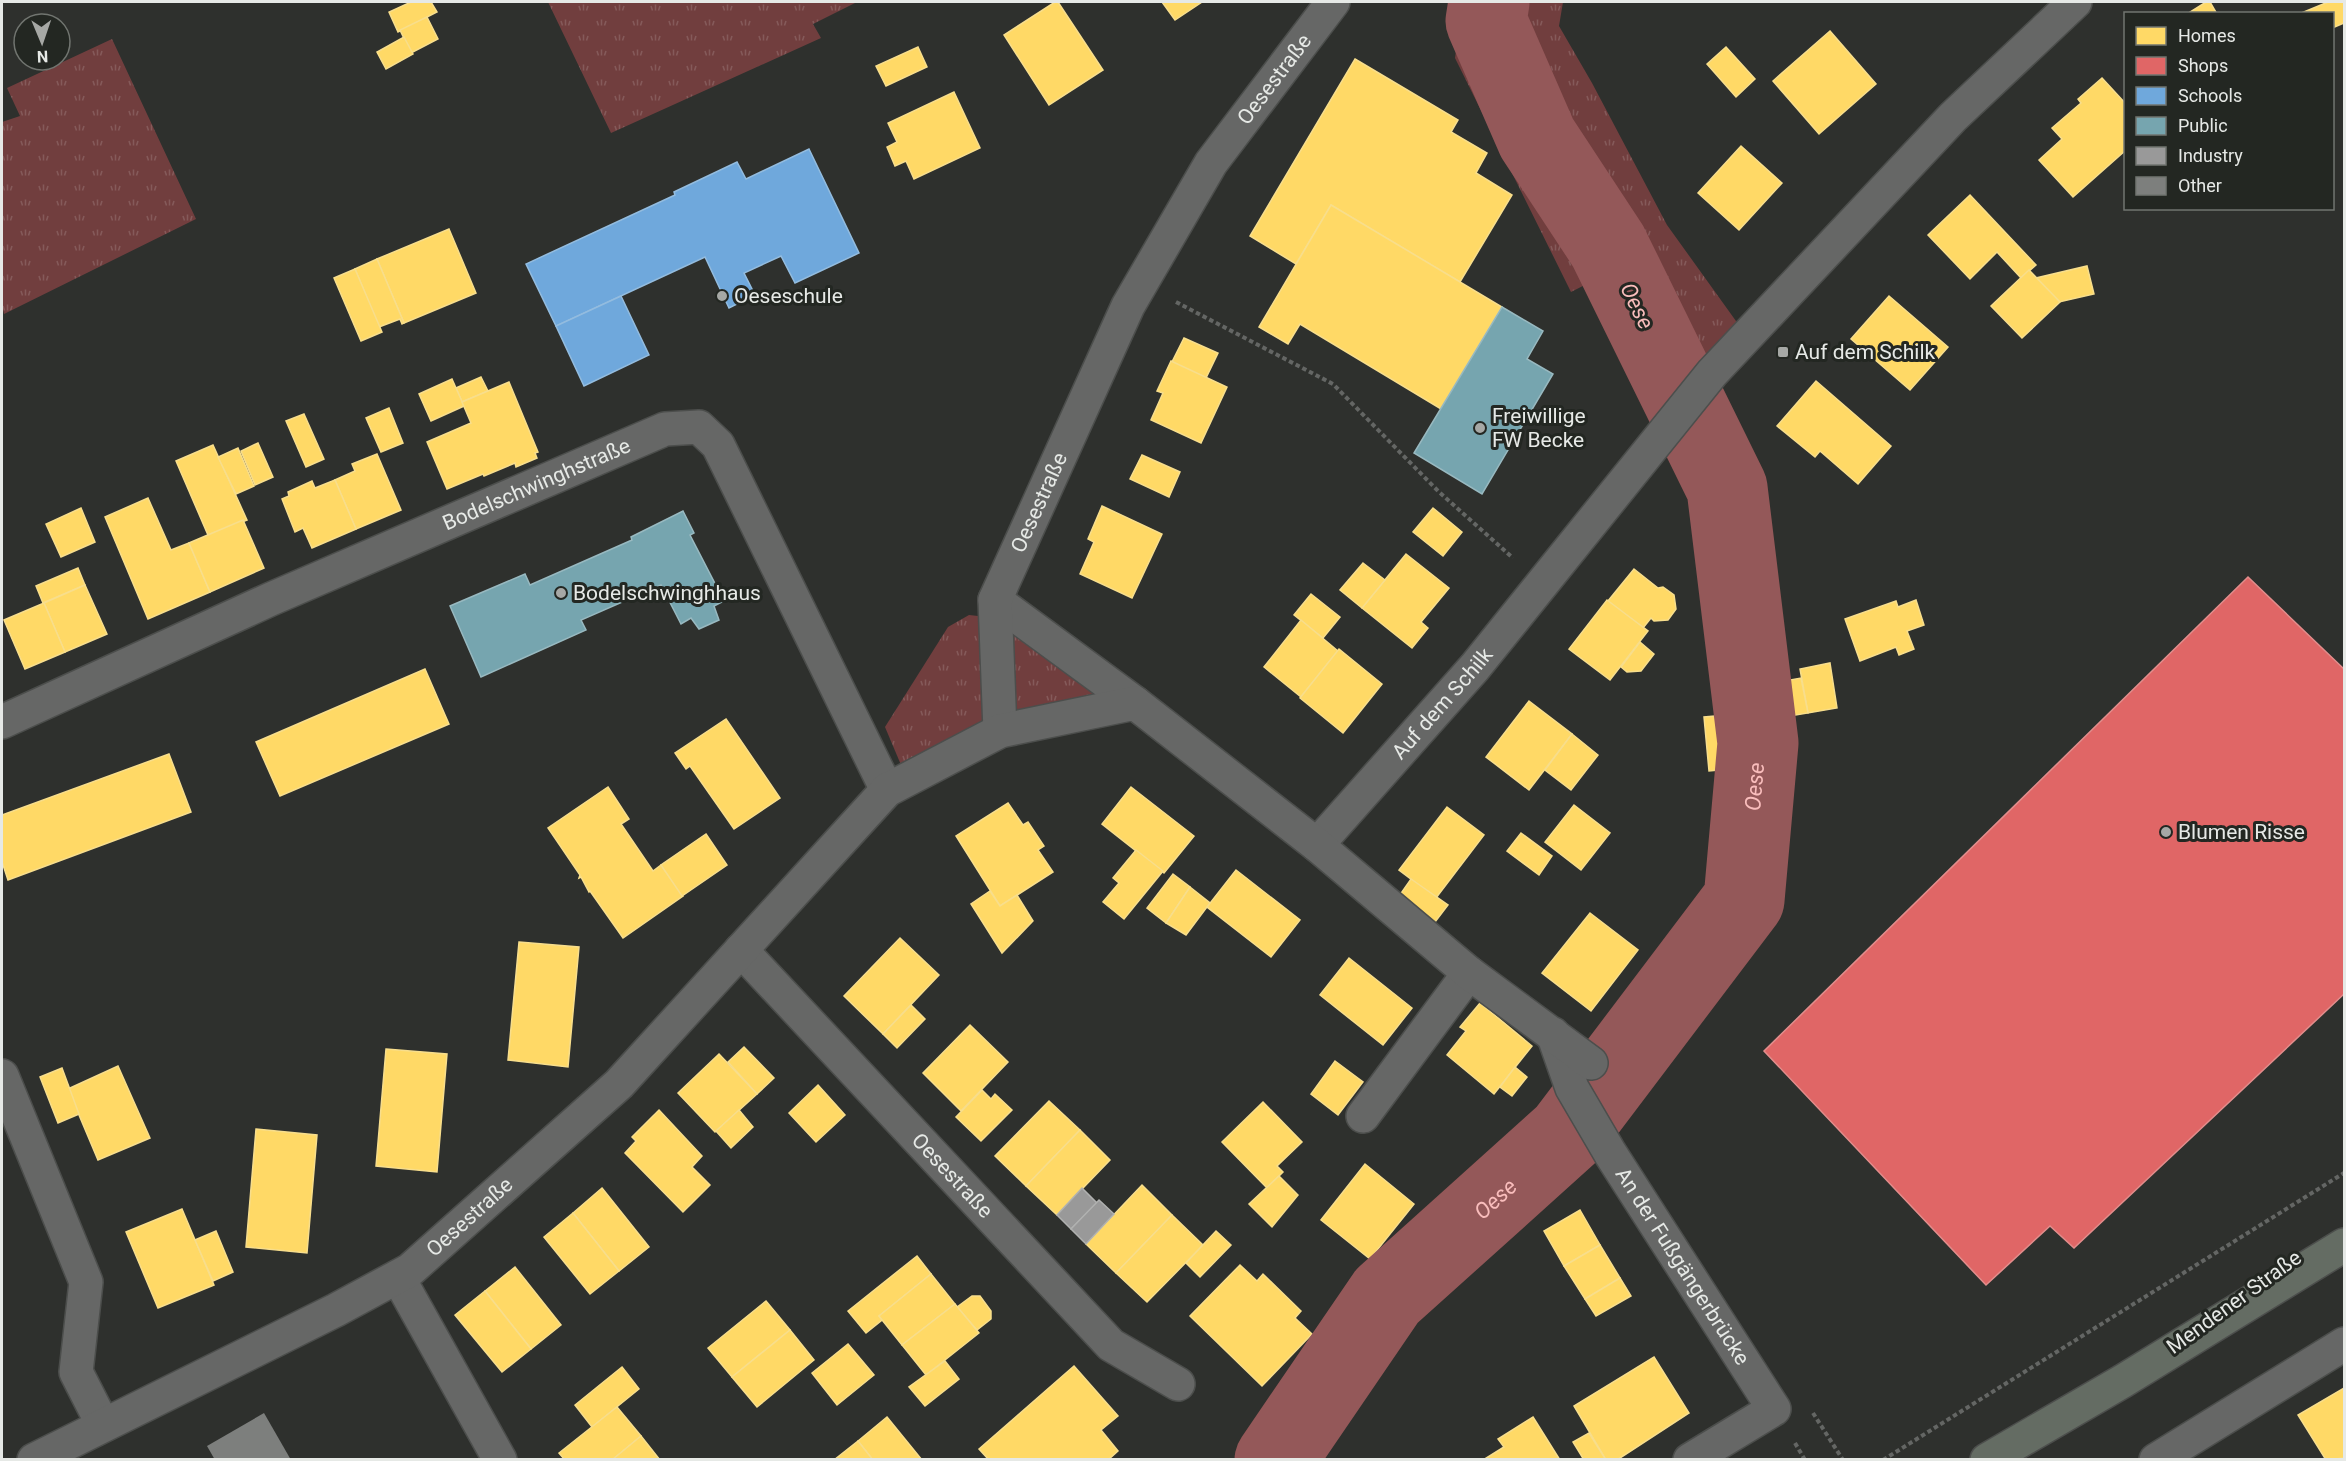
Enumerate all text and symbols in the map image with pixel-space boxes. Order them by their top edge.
north arrow [12,12,72,72]
legend [2124,12,2334,210]
text: Homes [2178,25,2236,46]
street label: Oesestraße [1232,29,1316,129]
text: N [37,47,48,66]
text: Shops [2178,55,2228,76]
text: Schools [2178,85,2242,106]
text: Public [2178,115,2228,136]
text: Industry [2178,145,2243,166]
text: Other [2178,175,2222,196]
water label: Oese [1615,279,1659,333]
place label: Oeseschule [734,284,843,308]
marker: Oeseschule [715,289,729,303]
place label: Auf dem Schilk [1795,340,1936,364]
marker: Auf dem Schilk [1776,345,1790,359]
place label: Freiwillige FW Becke [1492,404,1586,452]
marker: Freiwillige FW Becke [1473,421,1487,435]
street label: Bodelschwinghstraße [439,433,634,535]
street label: Oesestraße [1006,449,1072,556]
place label: Bodelschwinghhaus [573,581,761,605]
marker: Bodelschwinghhaus [554,586,568,600]
street label: Auf dem Schilk [1387,643,1498,764]
water label: Oese [1740,761,1769,812]
place label: Blumen Risse [2178,820,2305,844]
marker: Blumen Risse [2159,825,2173,839]
street label: Oesestraße [907,1128,998,1223]
street label: An der Fußgängerbrücke [1611,1163,1754,1369]
street label: Oesestraße [422,1172,518,1262]
water label: Oese [1469,1173,1521,1224]
street label: Mendener Straße [2162,1245,2306,1359]

